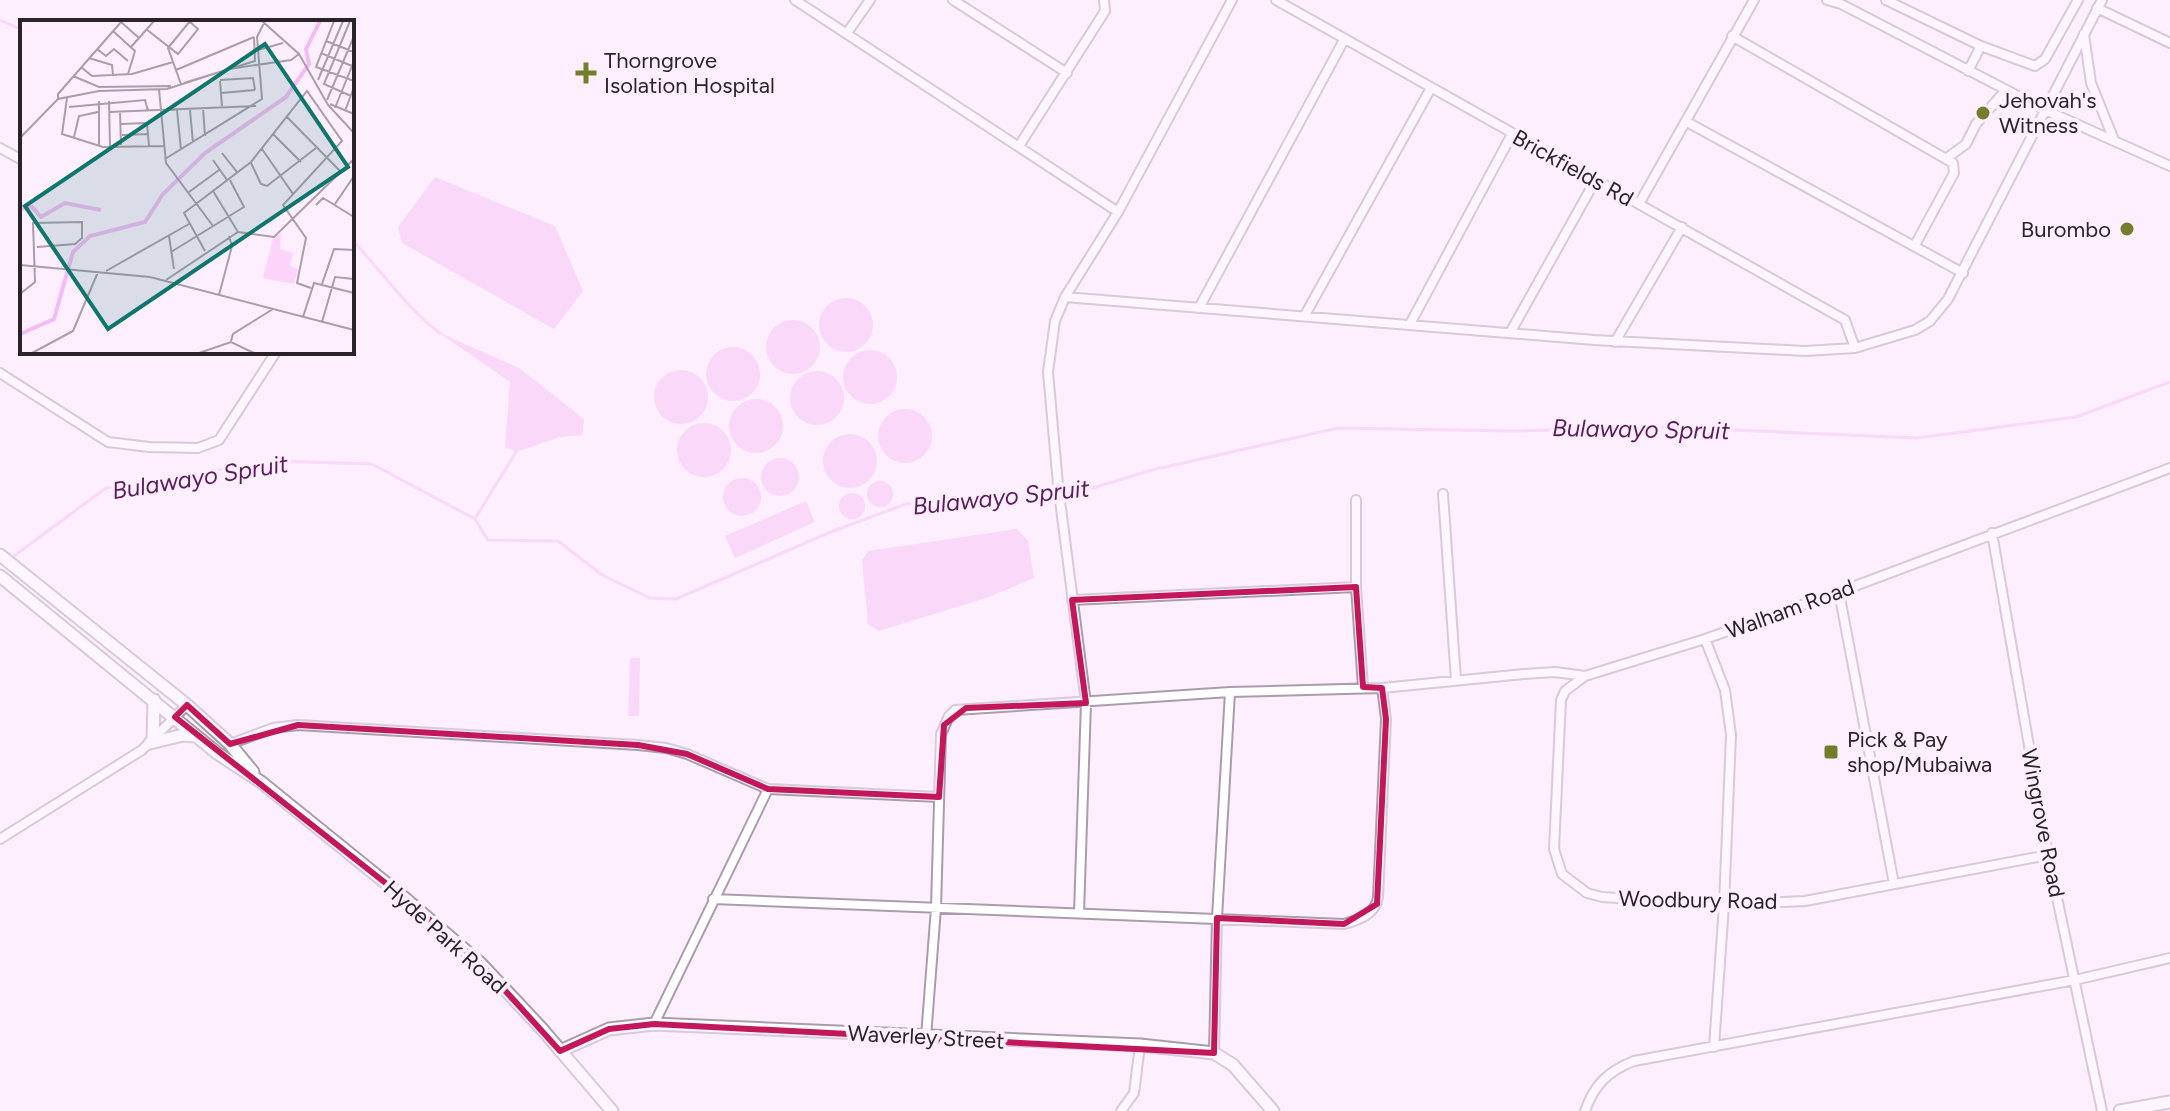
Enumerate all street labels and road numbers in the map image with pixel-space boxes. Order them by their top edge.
street label: Brickfields Rd [1508,124,1638,212]
street label: Walham Road [1722,573,1858,645]
street label: Wingrove Road [2015,747,2071,899]
street label: Hyde Park Road [378,875,512,999]
street label: Woodbury Road [1618,885,1778,915]
street label: Waverley Street [847,1019,1005,1055]

